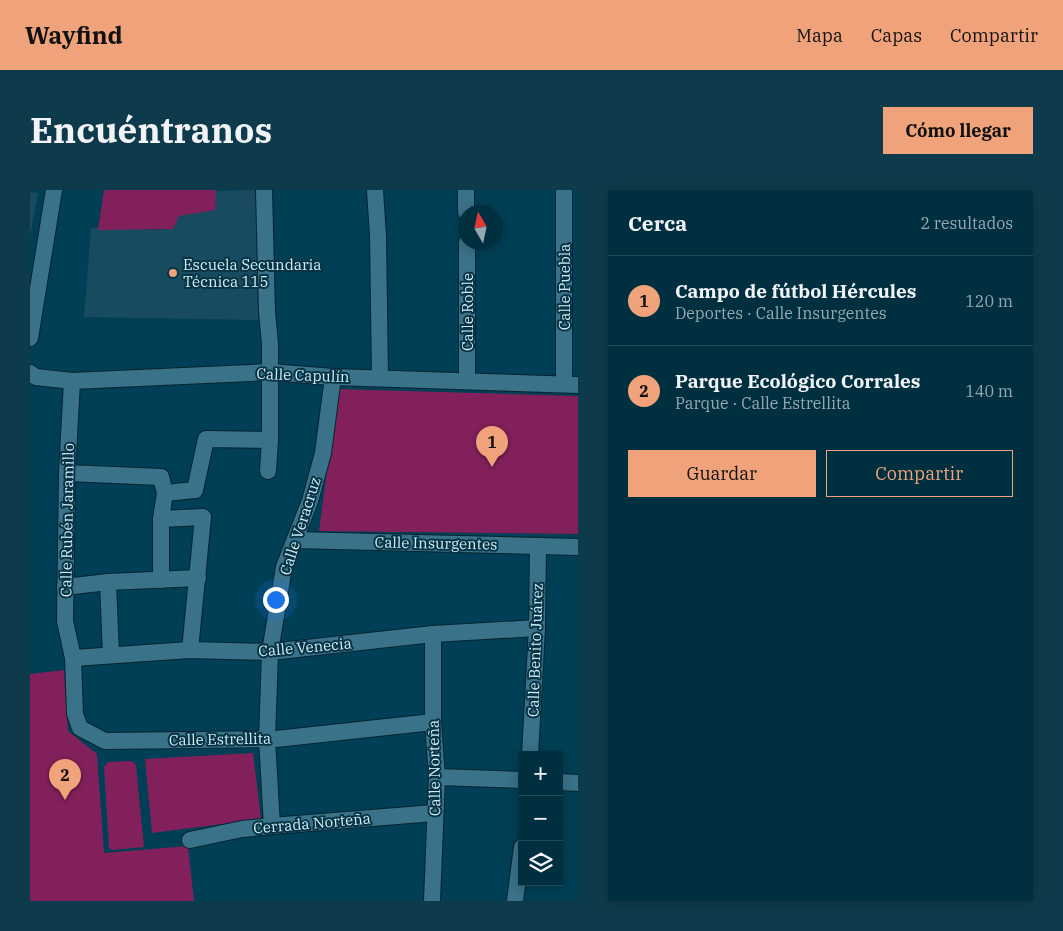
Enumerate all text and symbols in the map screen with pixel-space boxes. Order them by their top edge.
text: Wayfind [25,19,123,51]
text: Mapa [796,24,843,47]
text: Capas [871,24,922,47]
text: Compartir [950,24,1038,47]
text: Encuéntranos [30,107,272,153]
button: Cómo llegar [883,107,1033,154]
north arrow [458,205,503,250]
text: Cerca [628,209,687,237]
text: 2 resultados [921,213,1013,233]
street label: Calle Puebla [555,244,574,330]
place label: Escuela Secundaria Técnica 115 [183,255,322,291]
marker: Escuela Secundaria Técnica 115 [167,267,179,279]
street label: Calle Roble [458,273,477,351]
text: Campo de fútbol Hércules [675,279,916,303]
text: 1 [639,291,649,311]
text: 120 m [965,291,1013,311]
text: Deportes · Calle Insurgentes [675,303,887,323]
street label: Calle Capulín [256,364,350,386]
text: Parque Ecológico Corrales [675,369,921,393]
text: 2 [639,381,649,401]
text: 140 m [965,381,1013,401]
text: Parque · Calle Estrellita [675,393,850,413]
pin: 1 [476,426,508,467]
street label: Calle Rubén Jaramillo [56,443,78,597]
button: Guardar [628,450,816,497]
button: Compartir [826,450,1013,497]
street label: Calle Veracruz [275,475,325,577]
street label: Calle Insurgentes [375,532,497,554]
street label: Calle Benito Juárez [523,582,547,718]
your location [263,587,289,613]
street label: Calle Venecia [257,633,353,661]
street label: Calle Norteña [424,720,444,816]
street label: Calle Estrellita [169,729,271,749]
map controls [518,751,563,886]
button: + [518,751,563,796]
pin: 2 [49,759,81,800]
button: − [518,796,563,841]
street label: Cerrada Norteña [252,808,372,838]
button: layers [518,841,563,886]

